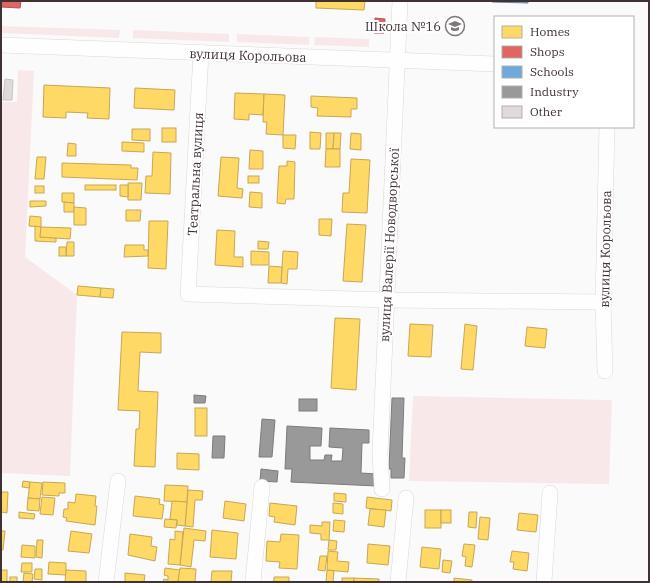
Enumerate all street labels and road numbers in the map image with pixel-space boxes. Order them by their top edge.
street label: вулиця Корольова [189,45,307,66]
street label: Театральна вулиця [184,112,207,236]
street label: вулиця Валерії Новодворської [376,148,403,343]
street label: вулиця Корольова [596,190,615,308]

